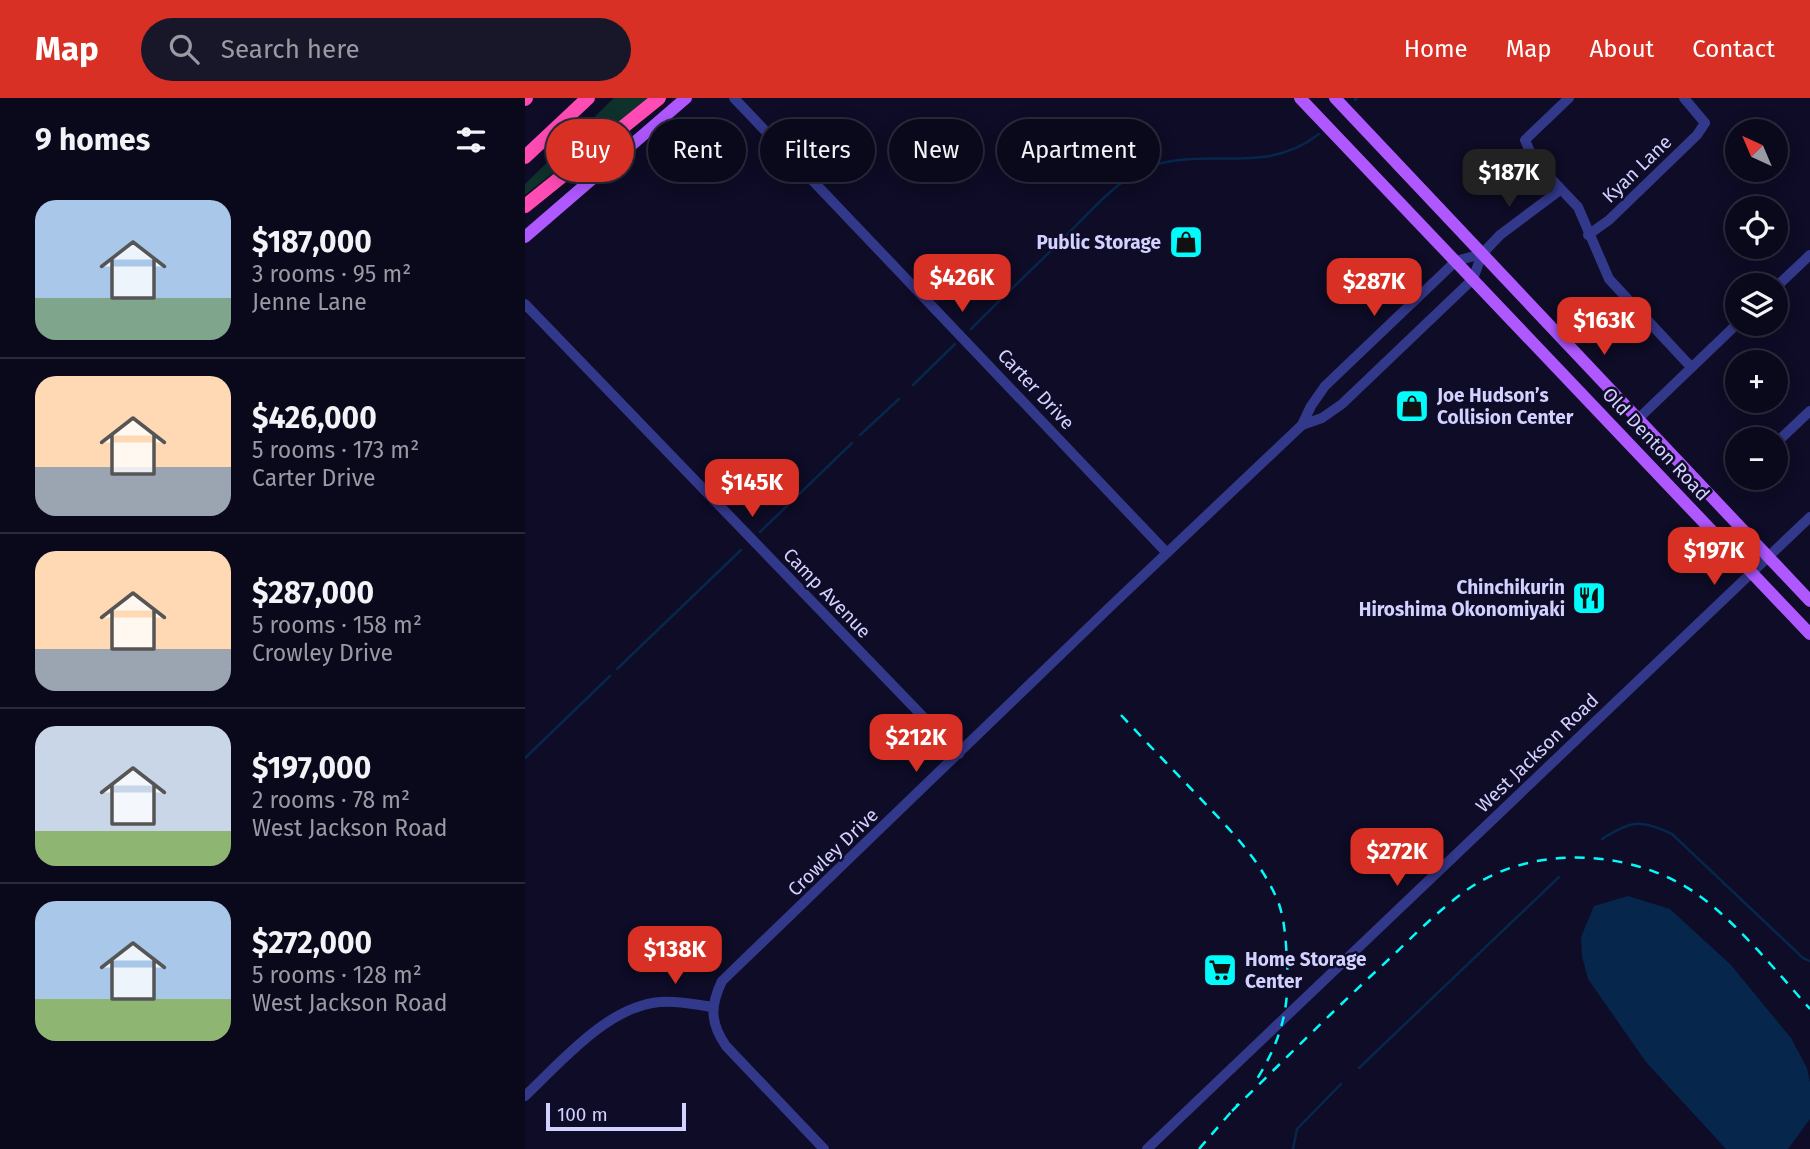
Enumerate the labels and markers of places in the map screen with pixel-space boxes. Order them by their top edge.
pin: $187K [1460,150,1558,209]
shop icon: Public Storage [1167,223,1205,261]
place label: Public Storage [1037,231,1161,254]
pin: $426K [913,254,1011,314]
pin: $287K [1325,258,1423,318]
pin: $163K [1555,298,1653,357]
place label: Joe Hudson’s Collision Center [1436,384,1574,429]
shop icon: Joe Hudson’s Collision Center [1393,387,1431,425]
pin: $145K [703,460,801,519]
pin: $197K [1665,528,1763,587]
place label: Chinchikurin Hiroshima Okonomiyaki [1359,576,1565,621]
restaurant icon: Chinchikurin Hiroshima Okonomiyaki [1570,579,1608,617]
pin: $212K [867,714,965,774]
pin: $272K [1348,828,1446,888]
pin: $138K [626,926,724,986]
place label: Home Storage Center [1245,948,1366,993]
supermarket icon: Home Storage Center [1201,951,1239,989]

